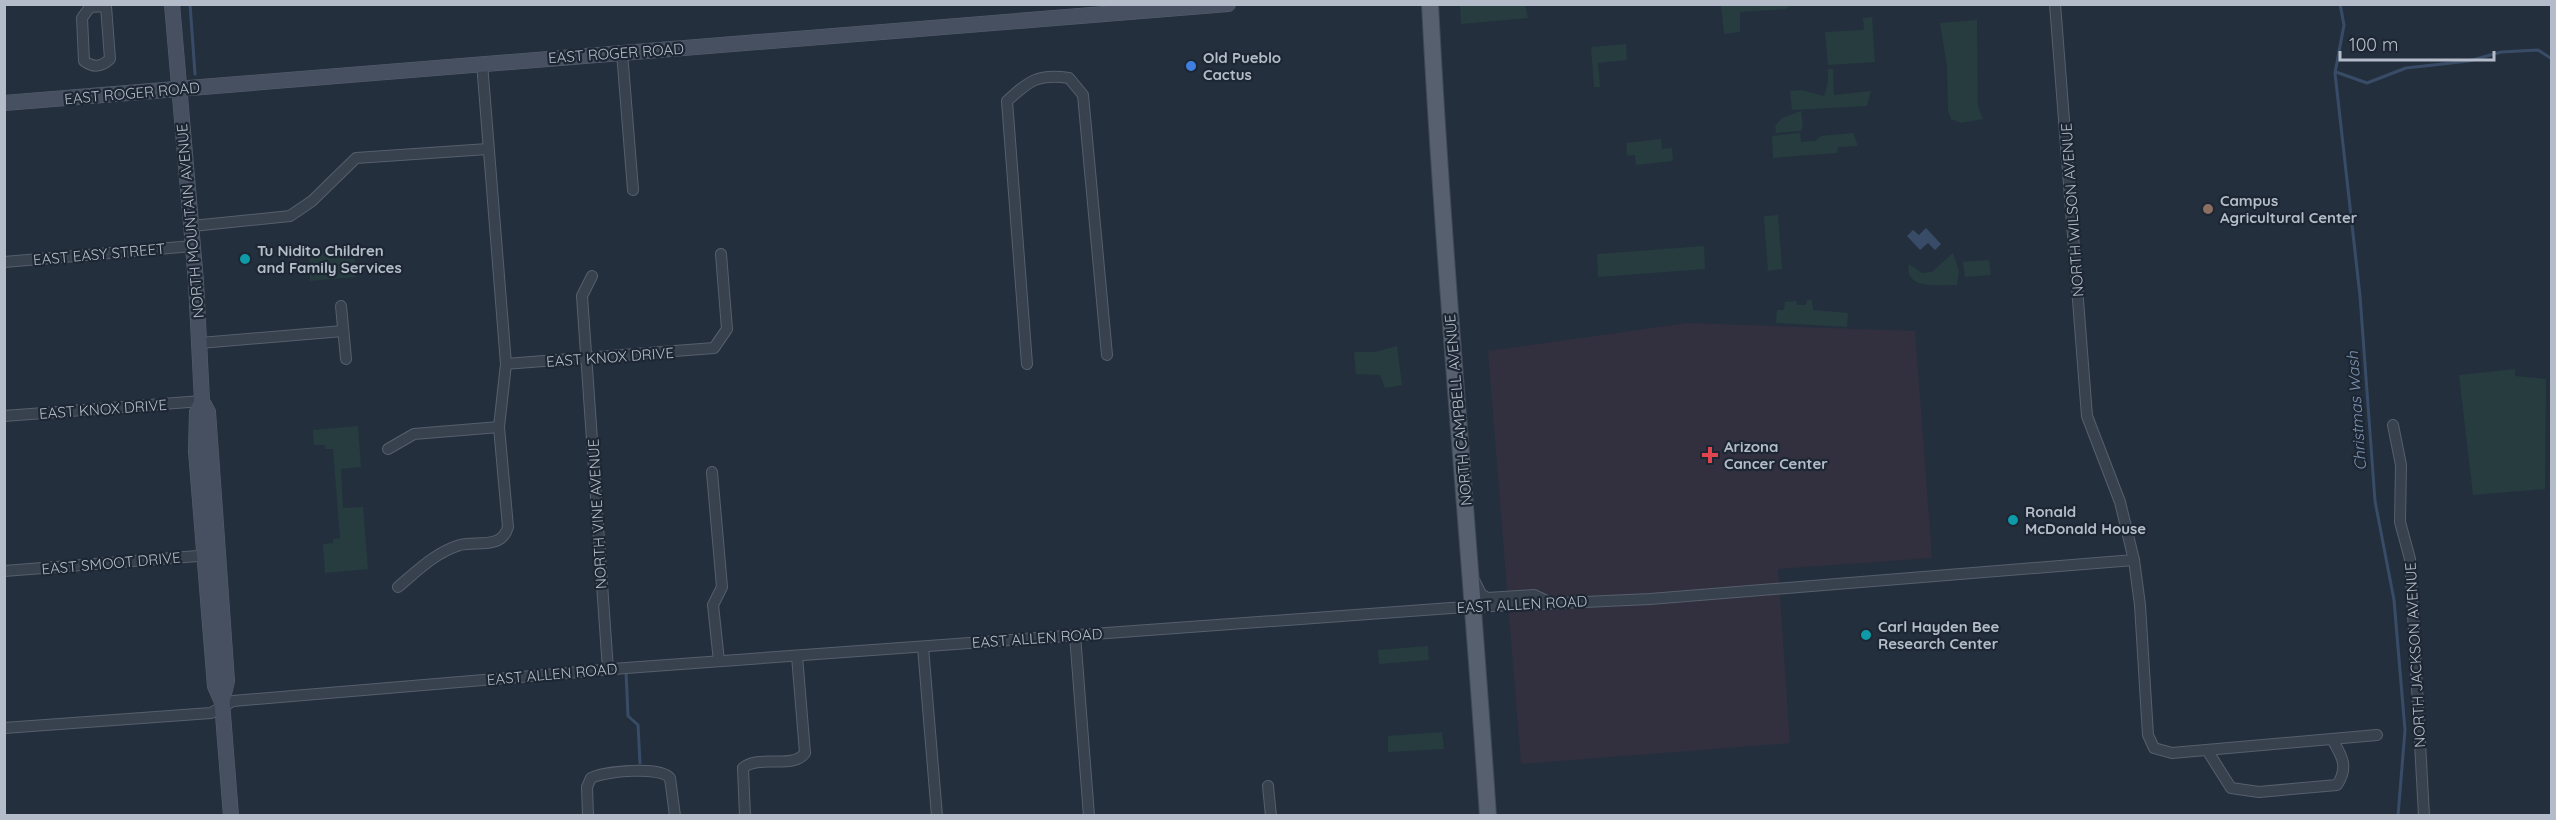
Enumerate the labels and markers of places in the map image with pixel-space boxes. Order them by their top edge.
place label: Old Pueblo Cactus [1203,48,1281,84]
marker: Old Pueblo Cactus [1184,59,1198,73]
place label: Campus Agricultural Center [2220,191,2358,227]
marker: Campus Agricultural Center [2201,202,2215,216]
place label: Tu Nidito Children and Family Services [257,241,402,277]
marker: Tu Nidito Children and Family Services [238,252,252,266]
place label: Arizona Cancer Center [1724,437,1828,473]
marker: Arizona Cancer Center [1701,446,1719,464]
place label: Ronald McDonald House [2025,502,2146,538]
marker: Ronald McDonald House [2006,513,2020,527]
place label: Carl Hayden Bee Research Center [1878,617,2000,653]
marker: Carl Hayden Bee Research Center [1859,628,1873,642]

